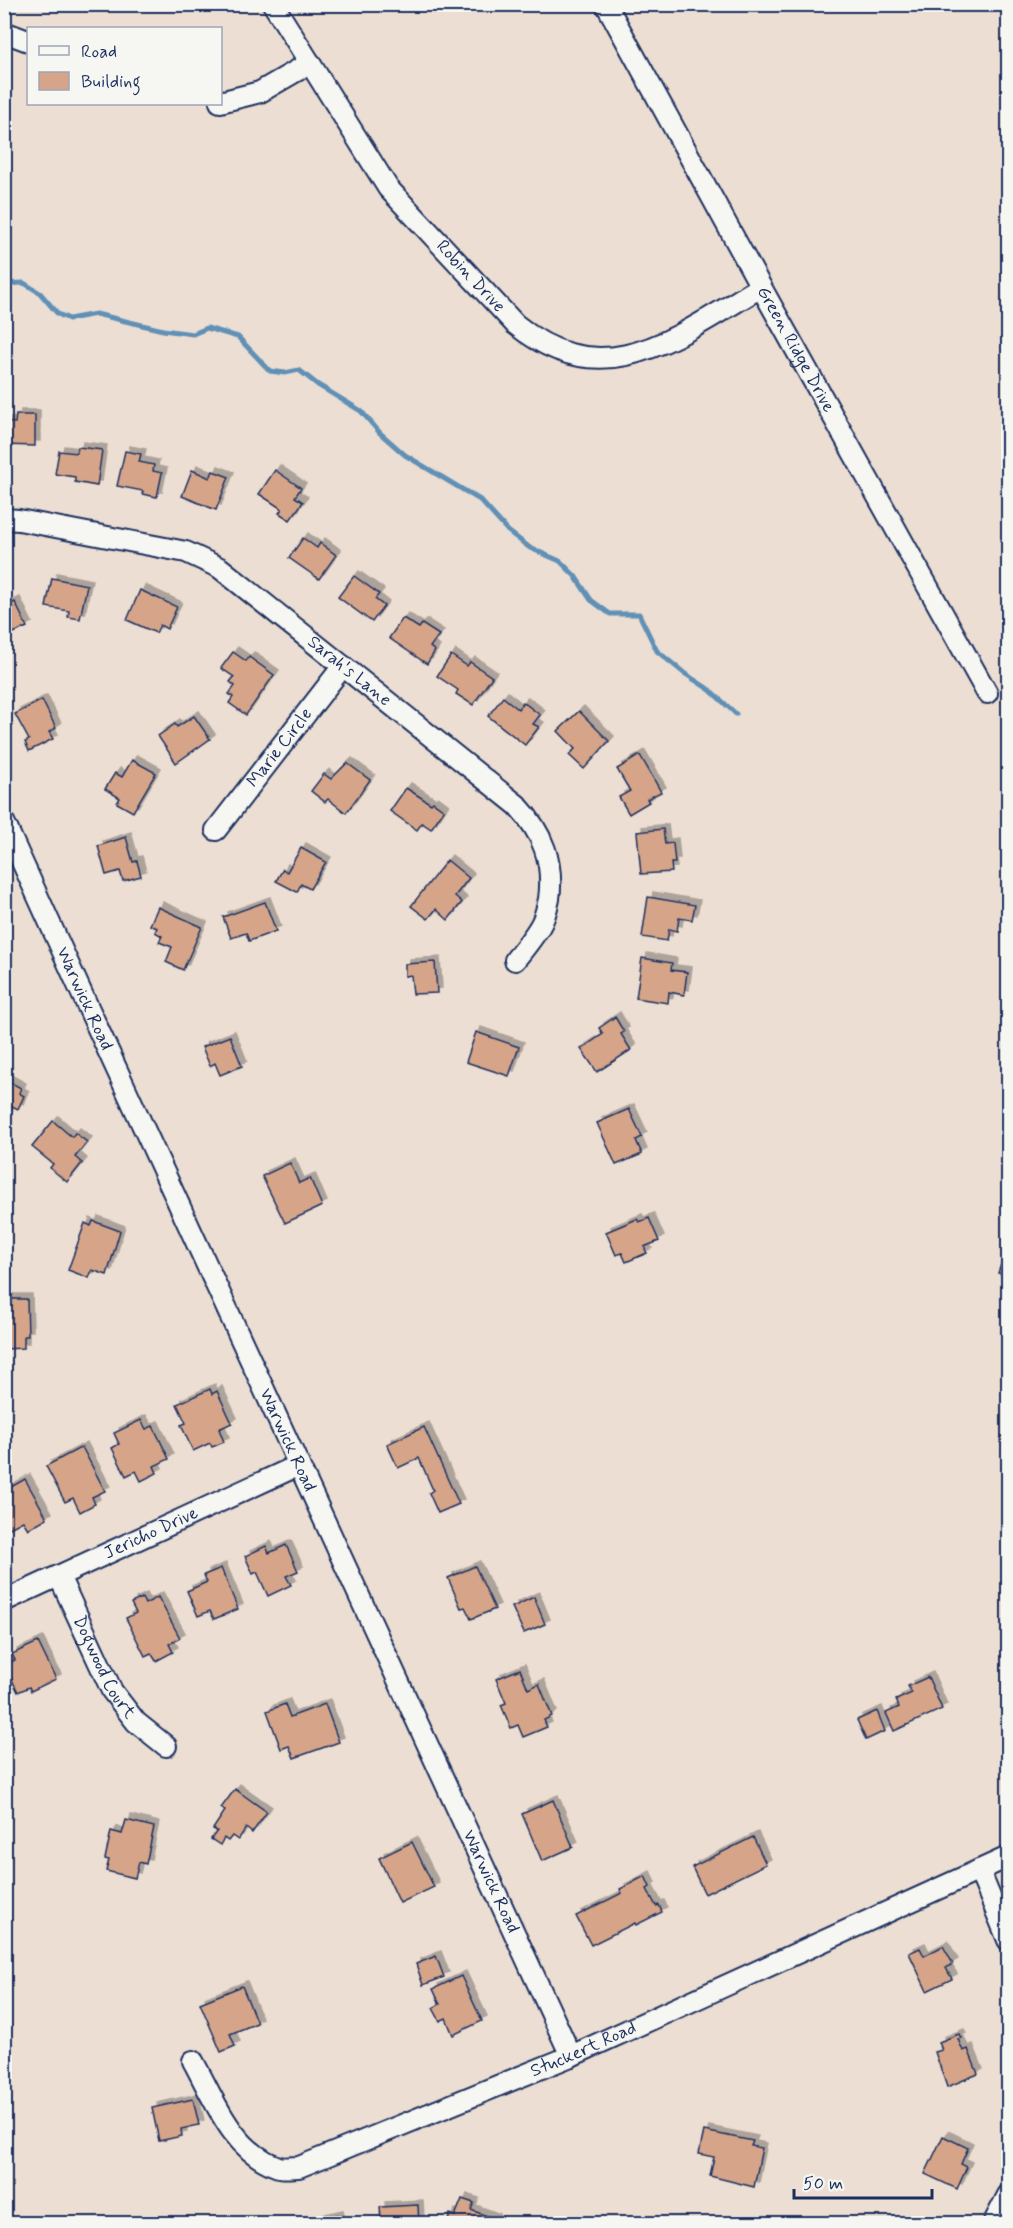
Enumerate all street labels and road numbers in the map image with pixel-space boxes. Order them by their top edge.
street label: Robin Drive [431,235,511,318]
street label: Green Ridge Drive [751,282,840,417]
street label: Sarah's Lane [302,630,396,712]
street label: Marie Circle [241,703,318,793]
street label: Warwick Road [50,943,118,1054]
street label: Warwick Road [253,1385,322,1496]
street label: Jericho Drive [100,1501,202,1565]
street label: Dogwood Court [67,1612,141,1724]
street label: Warwick Road [457,1826,525,1937]
street label: Stuckert Road [527,2016,640,2083]

